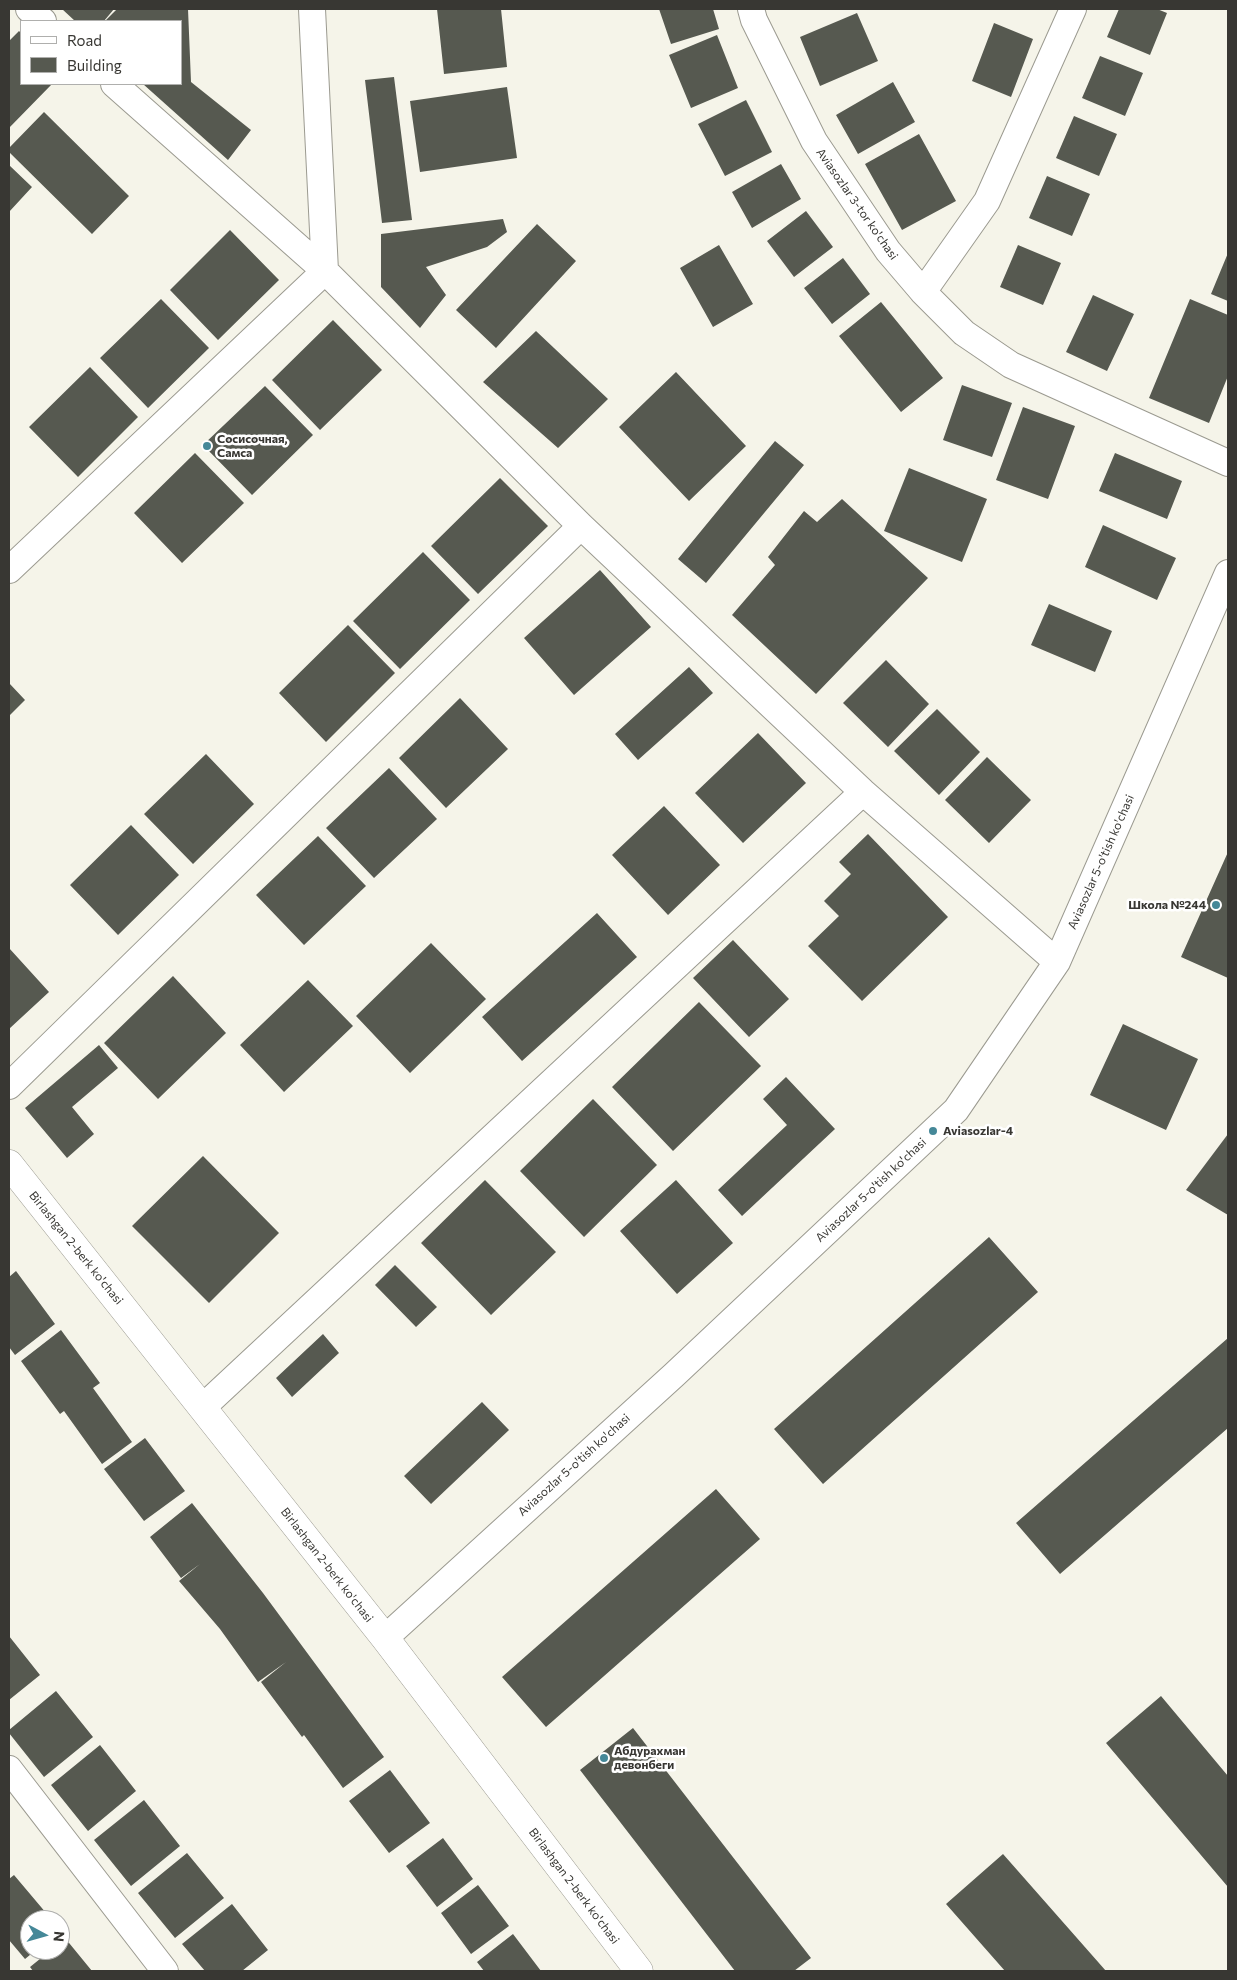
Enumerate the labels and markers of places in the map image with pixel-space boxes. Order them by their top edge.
place label: Сосисочная, Самса [217,432,288,460]
marker: Сосисочная, Самса [201,440,213,452]
place label: Школа №244 [1128,898,1206,912]
marker: Школа №244 [1210,899,1222,911]
place label: Aviasozlar-4 [943,1124,1013,1138]
marker: Aviasozlar-4 [927,1125,939,1137]
place label: Абдурахман девонбеги [614,1744,686,1772]
marker: Абдурахман девонбеги [598,1752,610,1764]

